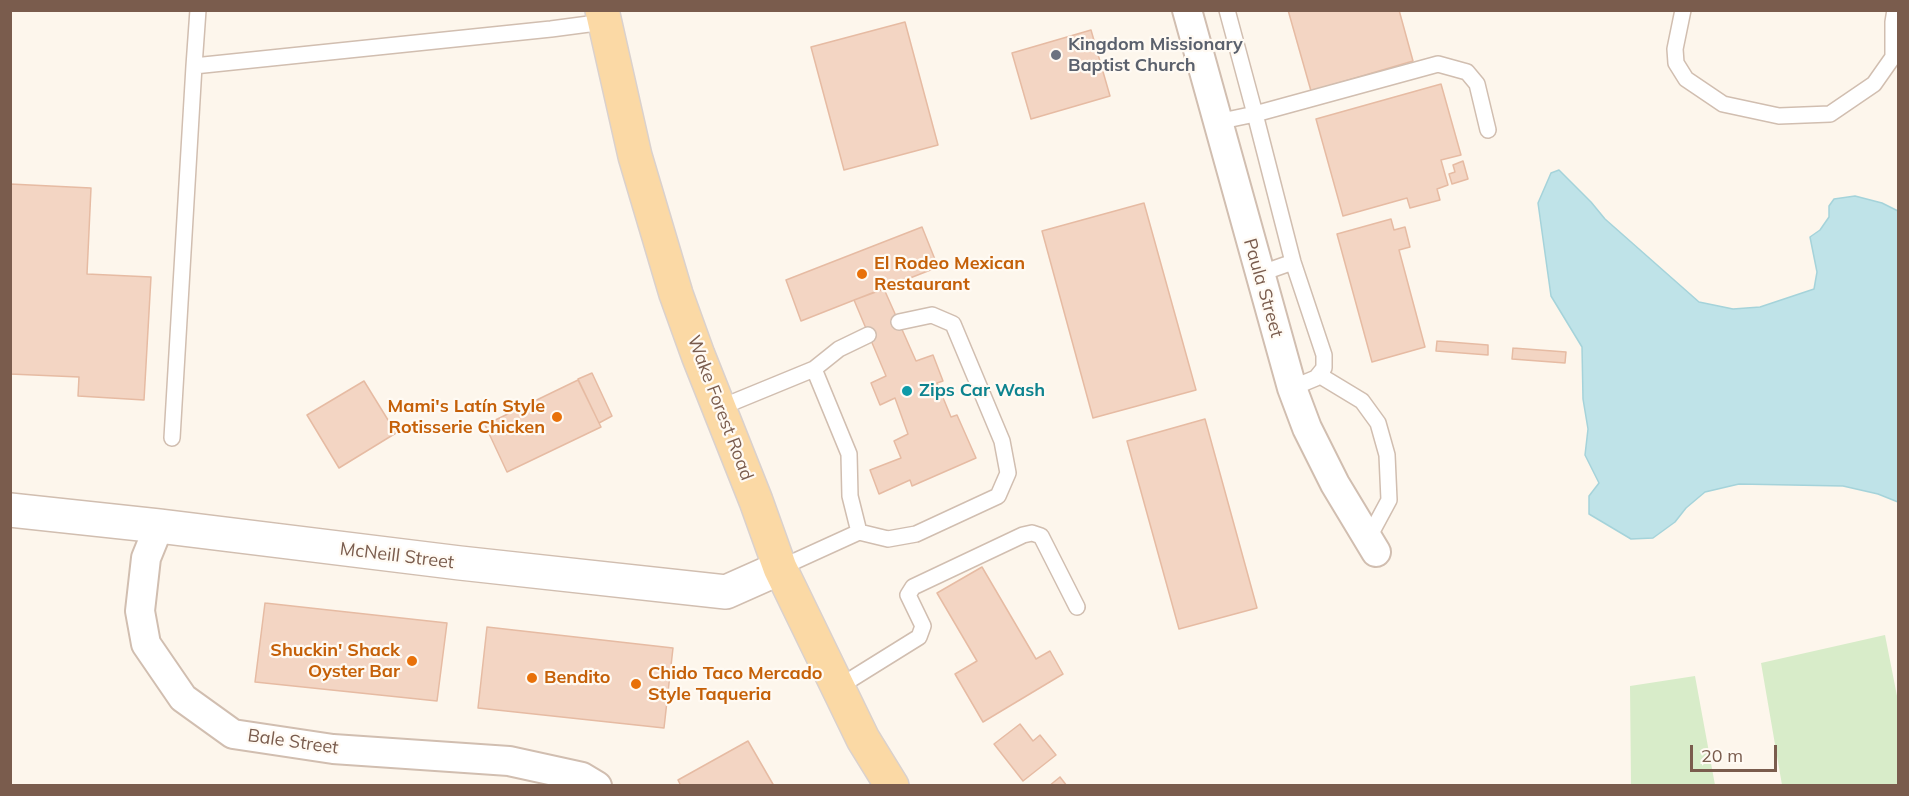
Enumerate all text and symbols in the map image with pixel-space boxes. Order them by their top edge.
place label: Kingdom Missionary Baptist Church [1068,34,1243,76]
marker: Kingdom Missionary Baptist Church [1049,48,1063,62]
street label: Paula Street [1239,236,1287,340]
place label: El Rodeo Mexican Restaurant [874,253,1025,296]
marker: El Rodeo Mexican Restaurant [855,267,869,281]
street label: Wake Forest Road [682,332,758,484]
place label: Zips Car Wash [919,380,1045,402]
marker: Zips Car Wash [900,384,914,398]
place label: Mami's Latín Style Rotisserie Chicken [388,396,545,438]
marker: Mami's Latín Style Rotisserie Chicken [550,410,564,424]
street label: McNeill Street [339,538,455,574]
place label: Shuckin' Shack Oyster Bar [270,640,400,682]
marker: Shuckin' Shack Oyster Bar [405,654,419,668]
place label: Chido Taco Mercado Style Taqueria [648,663,822,706]
place label: Bendito [544,667,610,689]
marker: Bendito [525,671,539,685]
marker: Chido Taco Mercado Style Taqueria [629,677,643,691]
street label: Bale Street [246,725,340,759]
scale bar [1693,733,1780,771]
text: 20 m [1701,744,1743,767]

